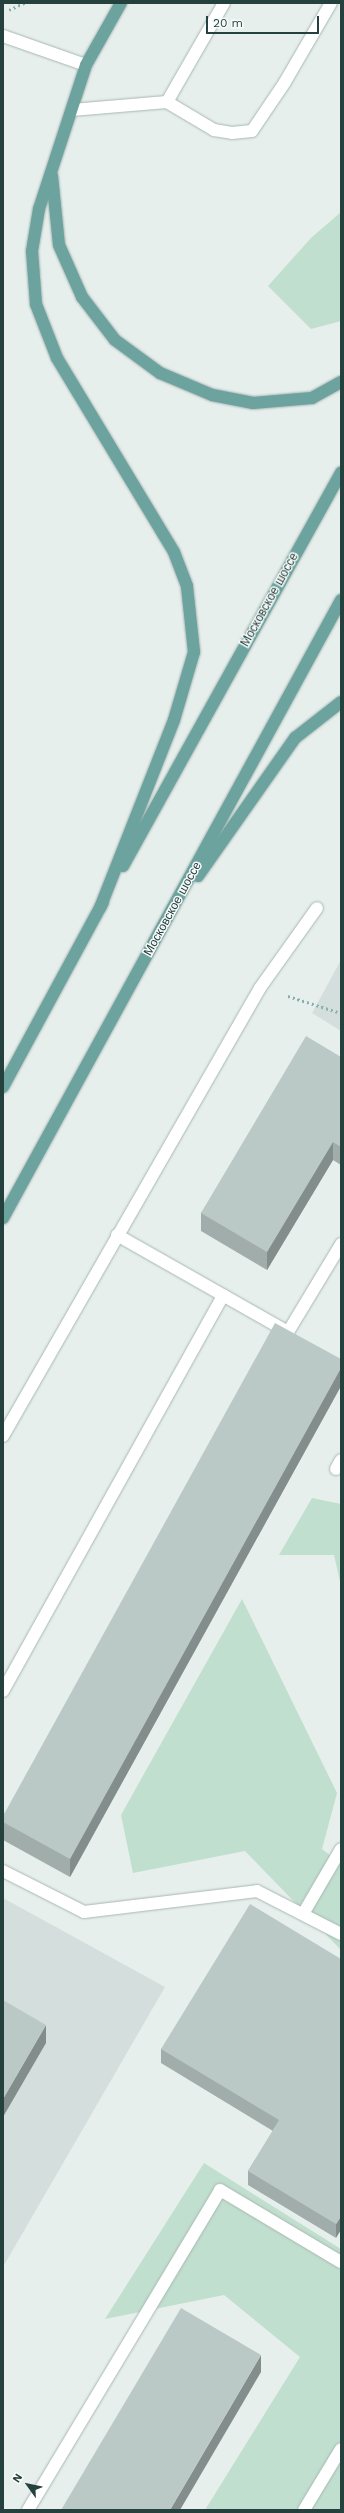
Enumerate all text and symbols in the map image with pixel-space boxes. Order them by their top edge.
scale bar [208,8,321,34]
text: 20 m [213,16,243,30]
street label: Московское шоссе [238,551,302,649]
street label: Московское шоссе [141,860,205,958]
north arrow [8,2465,48,2505]
text: N [10,2471,25,2485]

